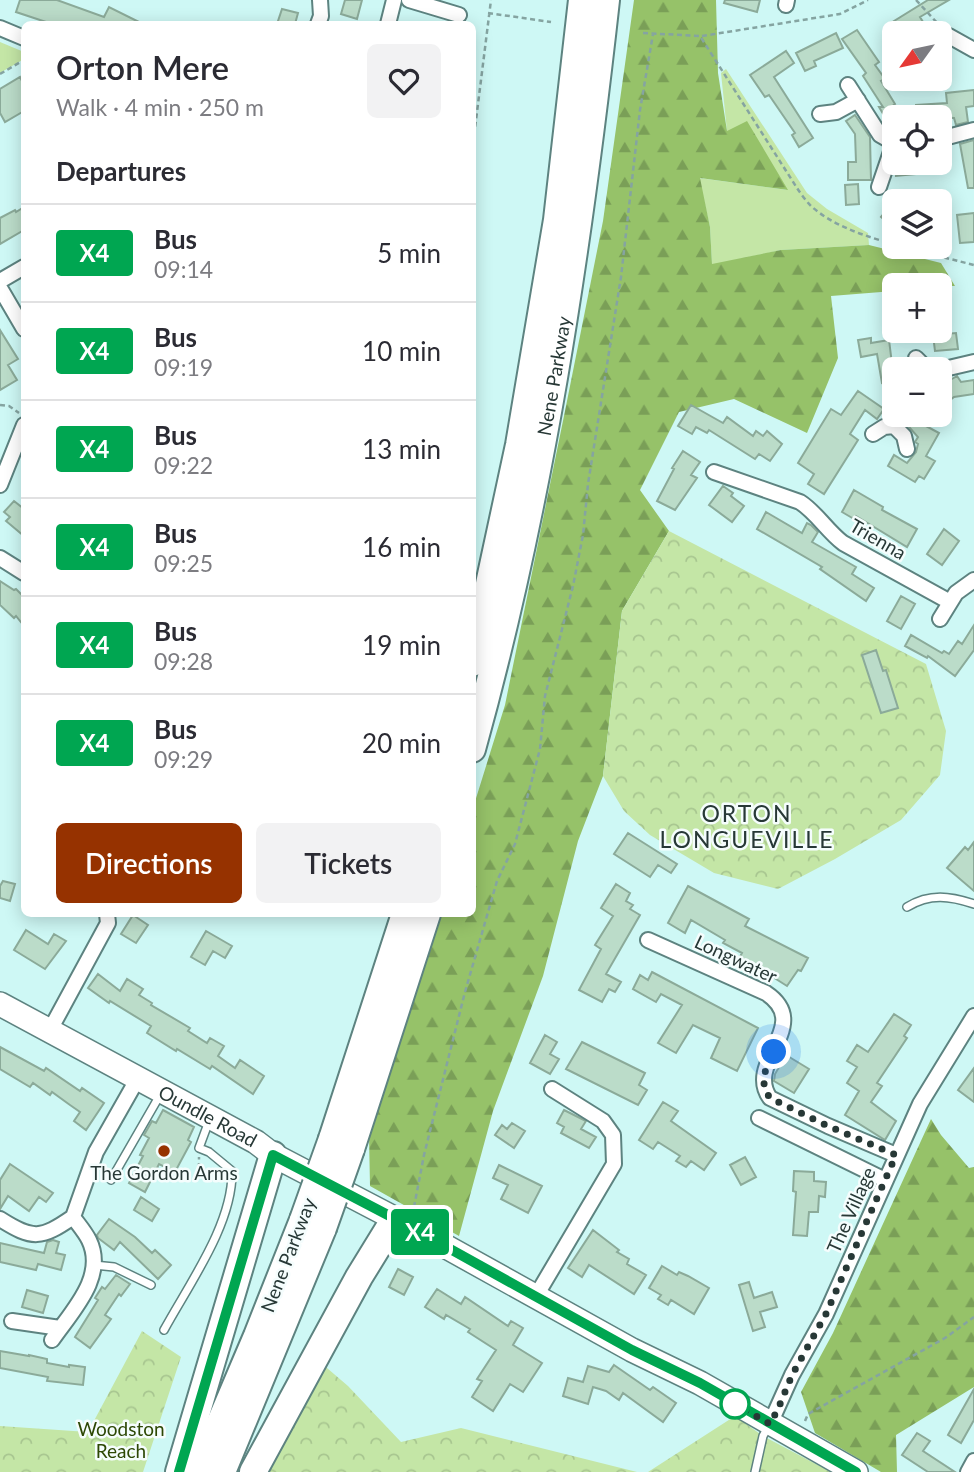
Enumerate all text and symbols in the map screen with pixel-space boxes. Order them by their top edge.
north arrow [882,21,952,91]
map controls [882,21,952,427]
button: heart [367,44,441,118]
text: Orton Mere [56,47,229,87]
text: Walk · 4 min · 250 m [56,93,264,121]
button: locate [882,105,952,175]
text: Departures [56,155,186,187]
button: layers [882,189,952,259]
text: Bus [154,223,197,255]
text: 5 min [377,237,441,269]
text: X4 [79,238,110,267]
text: 09:14 [154,255,213,283]
button: + [882,273,952,343]
street label: Nene Parkway [532,314,575,438]
text: Bus [154,321,197,353]
text: 10 min [362,335,441,367]
text: X4 [79,336,110,365]
text: 09:19 [154,353,213,381]
button: − [882,357,952,427]
text: Bus [154,419,197,451]
text: 13 min [362,433,441,465]
text: X4 [79,434,110,463]
text: 09:22 [154,451,213,479]
street label: Trienna [846,513,911,564]
text: Bus [154,517,197,549]
text: 16 min [362,531,441,563]
text: X4 [79,532,110,561]
text: 09:25 [154,549,213,577]
text: Bus [154,615,197,647]
text: 19 min [362,629,441,661]
text: X4 [79,630,110,659]
text: 09:28 [154,647,213,675]
text: Bus [154,713,197,745]
text: 20 min [362,727,441,759]
text: X4 [79,728,110,757]
text: 09:29 [154,745,213,773]
district label: ORTON LONGUEVILLE [660,799,834,853]
button: Directions [56,823,242,903]
button: Tickets [256,823,441,903]
street label: Longwater [691,929,781,988]
your location [756,1034,791,1069]
street label: Oundle Road [155,1080,261,1151]
marker: The Gordon Arms [156,1143,172,1159]
place label: The Gordon Arms [90,1161,238,1184]
street label: The Village [821,1163,880,1256]
street label: Nene Parkway [255,1194,320,1315]
line badge: X4 [388,1209,452,1255]
text: X4 [405,1217,435,1246]
unlabelled marker [720,1389,750,1419]
park label: Woodston Reach [77,1417,165,1462]

